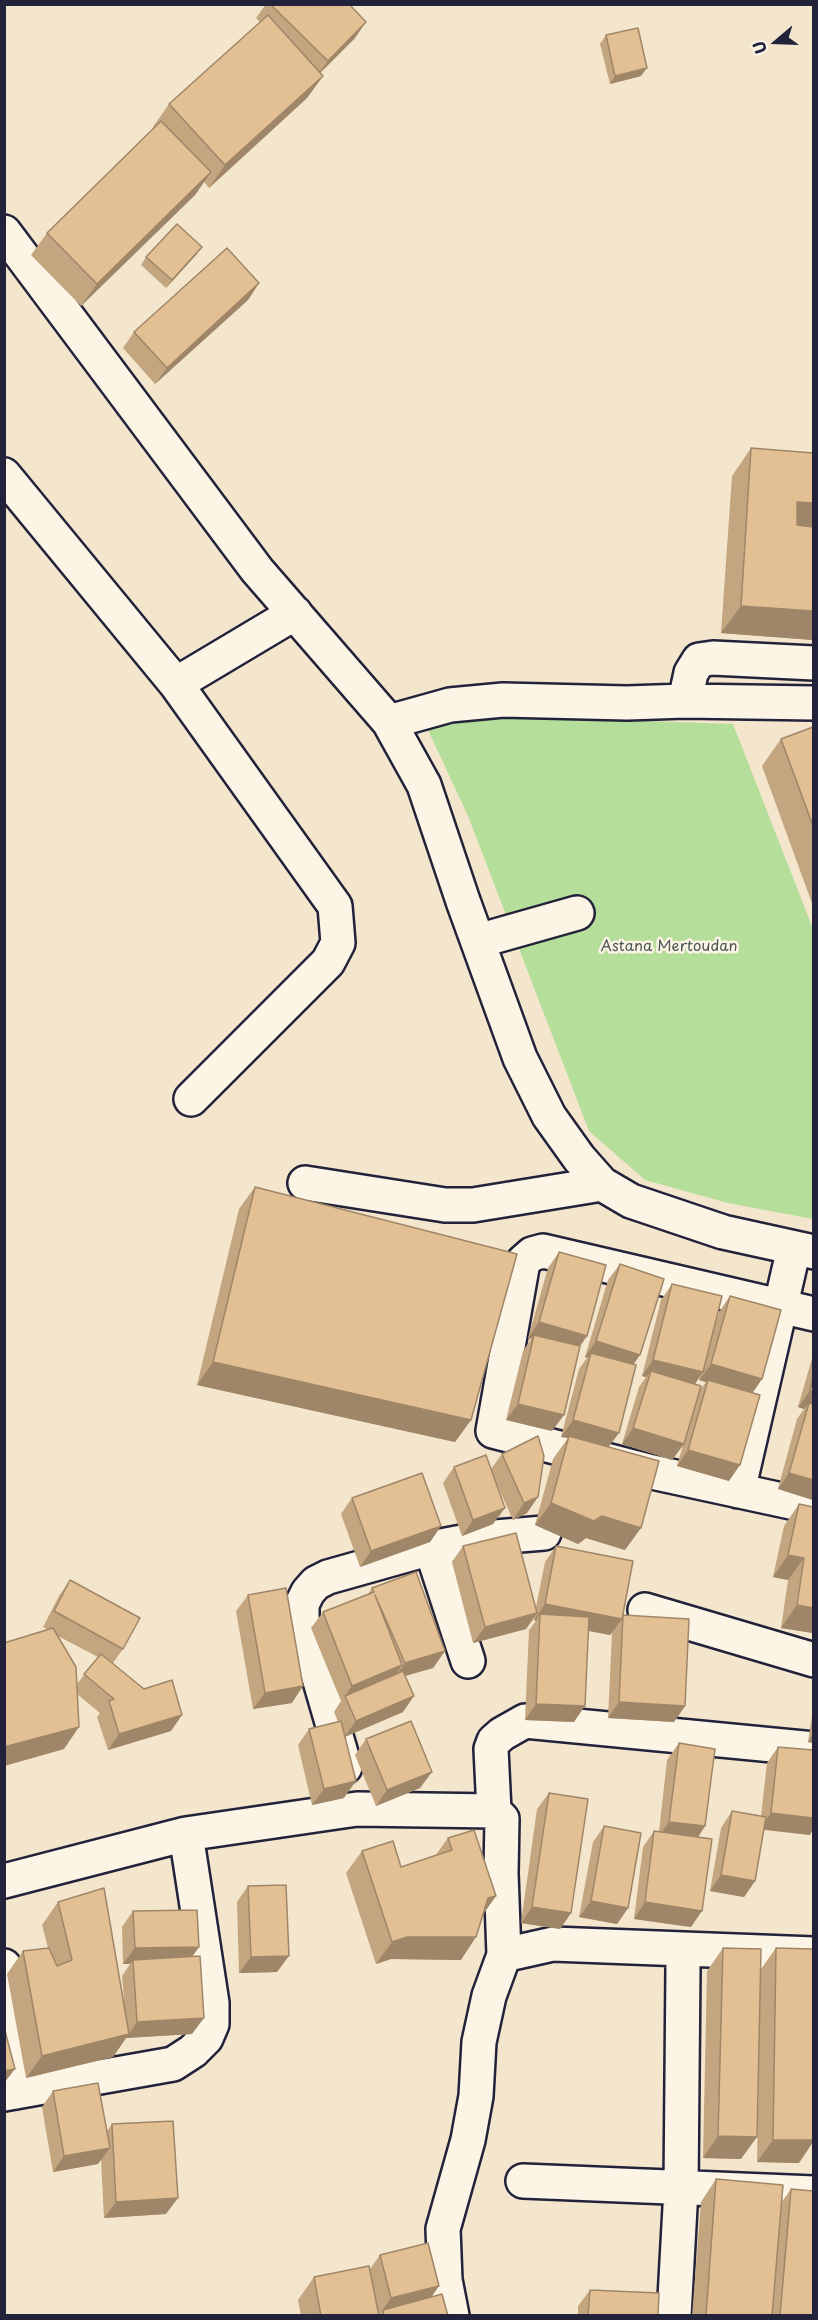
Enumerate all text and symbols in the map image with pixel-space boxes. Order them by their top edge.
north arrow [746,12,806,72]
text: U [746,38,772,58]
park label: Astana Mertoudan [601,938,737,956]

